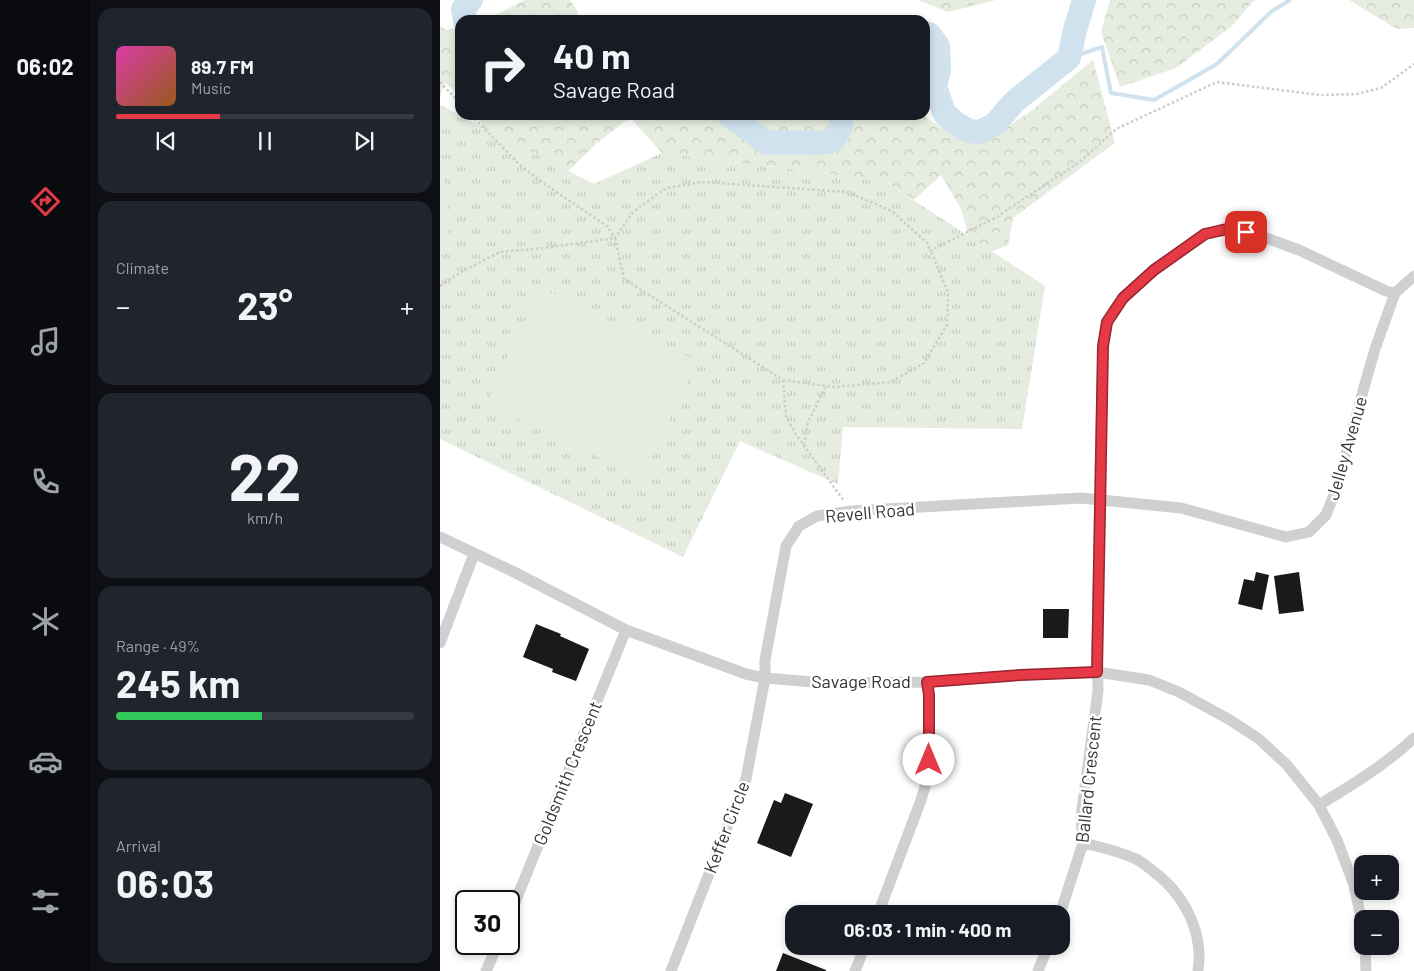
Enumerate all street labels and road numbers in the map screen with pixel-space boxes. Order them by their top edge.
street label: Jelley Avenue [1321,394,1371,502]
street label: Revell Road [824,497,916,527]
street label: Savage Road [811,670,911,692]
street label: Goldsmith Crescent [528,698,606,848]
street label: Ballard Crescent [1070,714,1106,844]
street label: Keffer Circle [698,778,754,876]

